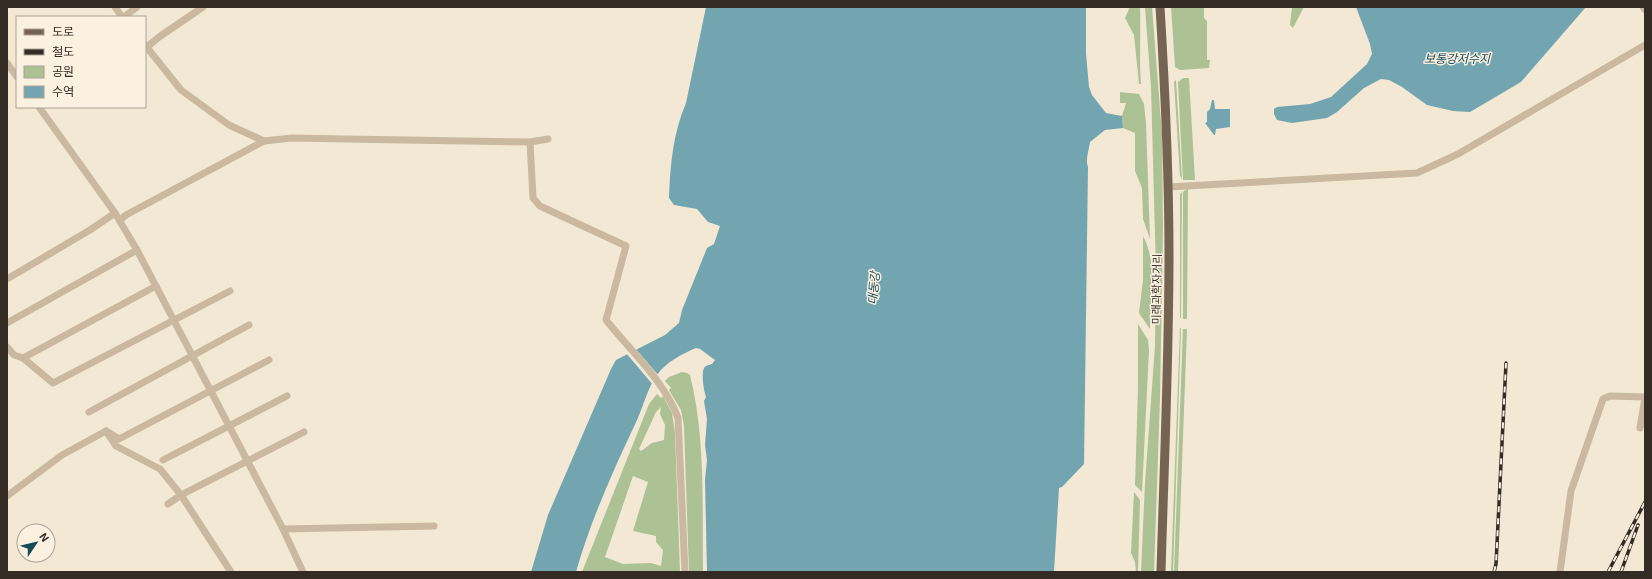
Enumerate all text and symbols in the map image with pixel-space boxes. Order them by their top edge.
legend [16,16,146,108]
text: 도로 [52,24,74,38]
text: 철도 [52,44,74,58]
water label: 보통강저수지 [1424,51,1491,65]
text: 공원 [52,64,74,78]
text: 수역 [52,84,74,98]
street label: 미래과학자거리 [1149,253,1163,325]
water label: 대동강 [865,269,882,305]
north arrow [16,523,56,563]
text: N [37,530,52,544]

